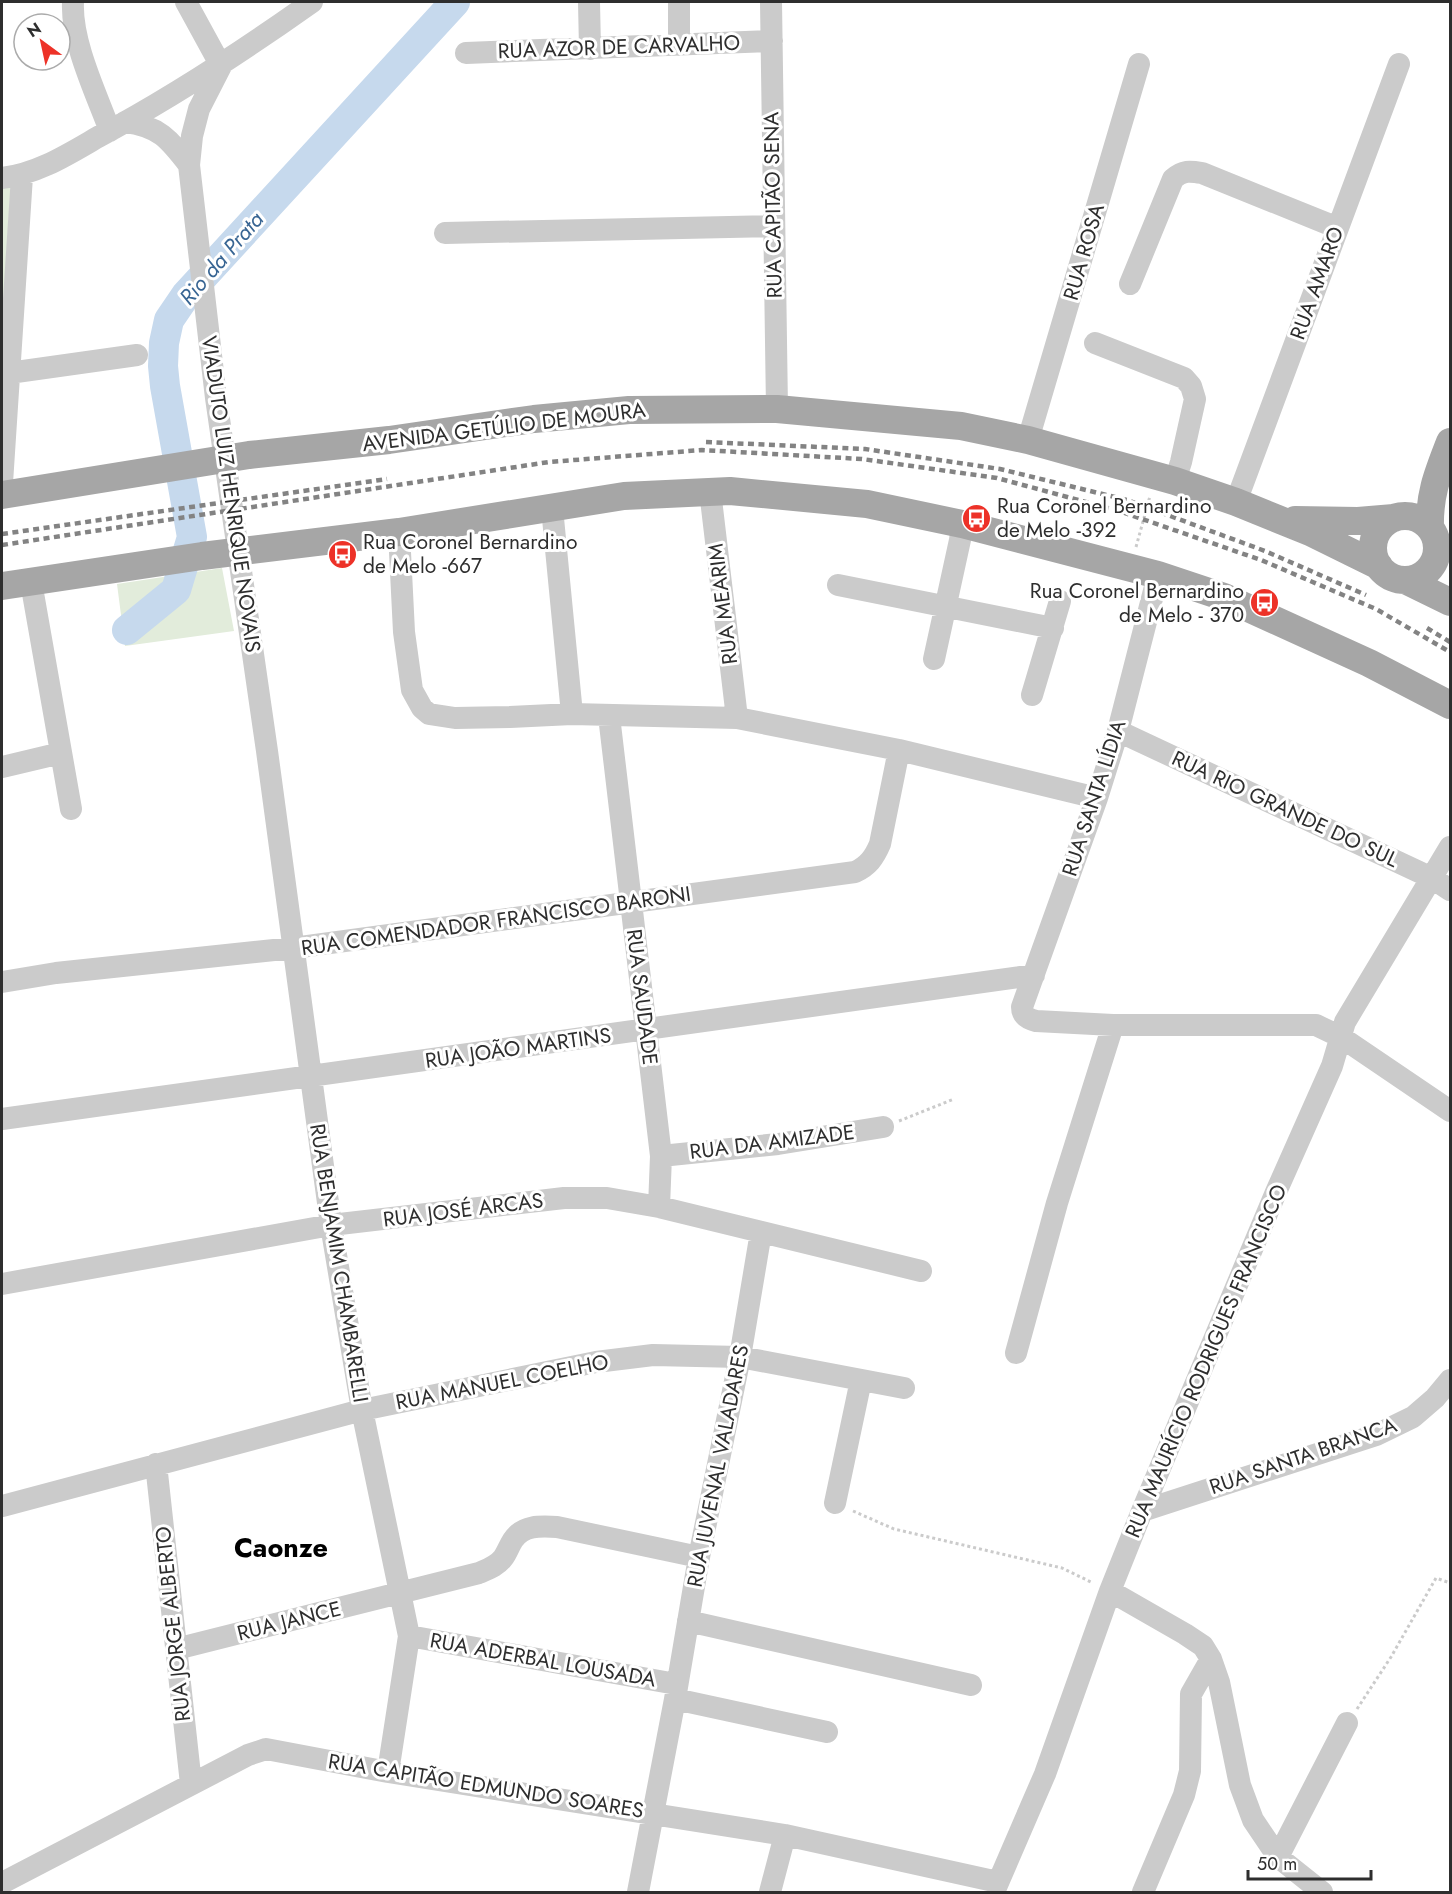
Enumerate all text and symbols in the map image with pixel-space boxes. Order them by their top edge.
north arrow [12,12,72,72]
text: N [23,17,46,43]
street label: RUA AZOR DE CARVALHO [497,28,741,66]
street label: RUA CAPITÃO SENA [756,111,790,299]
street label: RUA ROSA [1056,200,1112,304]
water label: Rio da Prata [171,204,271,312]
street label: RUA AMARO [1283,222,1351,344]
street label: VIADUTO LUIZ HENRIQUE NOVAIS [194,334,268,654]
street label: AVENIDA GETÚLIO DE MOURA [361,395,647,459]
place label: Rua Coronel Bernardino de Melo -392 [997,491,1211,545]
bus stop icon: Rua Coronel Bernardino de Melo -392 [960,502,992,534]
place label: Rua Coronel Bernardino de Melo -667 [363,527,577,581]
bus stop icon: Rua Coronel Bernardino de Melo -667 [326,538,358,570]
street label: RUA MEARIM [701,542,745,666]
place label: Rua Coronel Bernardino de Melo - 370 [1030,576,1244,630]
bus stop icon: Rua Coronel Bernardino de Melo - 370 [1249,587,1281,619]
street label: RUA SANTA LÍDIA [1055,716,1133,880]
street label: RUA RIO GRANDE DO SUL [1167,743,1404,875]
street label: RUA COMENDADOR FRANCISCO BARONI [299,879,693,963]
street label: RUA SAUDADE [619,927,665,1067]
street label: RUA JOÃO MARTINS [423,1020,613,1076]
street label: RUA DA AMIZADE [688,1117,856,1167]
street label: RUA BENJAMIM CHAMBARELLI [302,1121,376,1405]
street label: RUA MAURÍCIO RODRIGUES FRANCISCO [1118,1180,1294,1542]
street label: RUA JOSÉ ARCAS [381,1185,545,1235]
street label: RUA JUVENAL VALADARES [680,1342,756,1590]
street label: RUA MANUEL COELHO [393,1347,611,1417]
street label: RUA SANTA BRANCA [1205,1410,1401,1502]
street label: RUA JORGE ALBERTO [148,1525,198,1723]
district label: Caonze [234,1528,328,1567]
street label: RUA JANCE [234,1594,344,1648]
street label: RUA ADERBAL LOUSADA [428,1625,658,1695]
street label: RUA CAPITÃO EDMUNDO SOARES [326,1746,646,1826]
scale bar [1248,1843,1371,1881]
text: 50 m [1257,1851,1297,1877]

